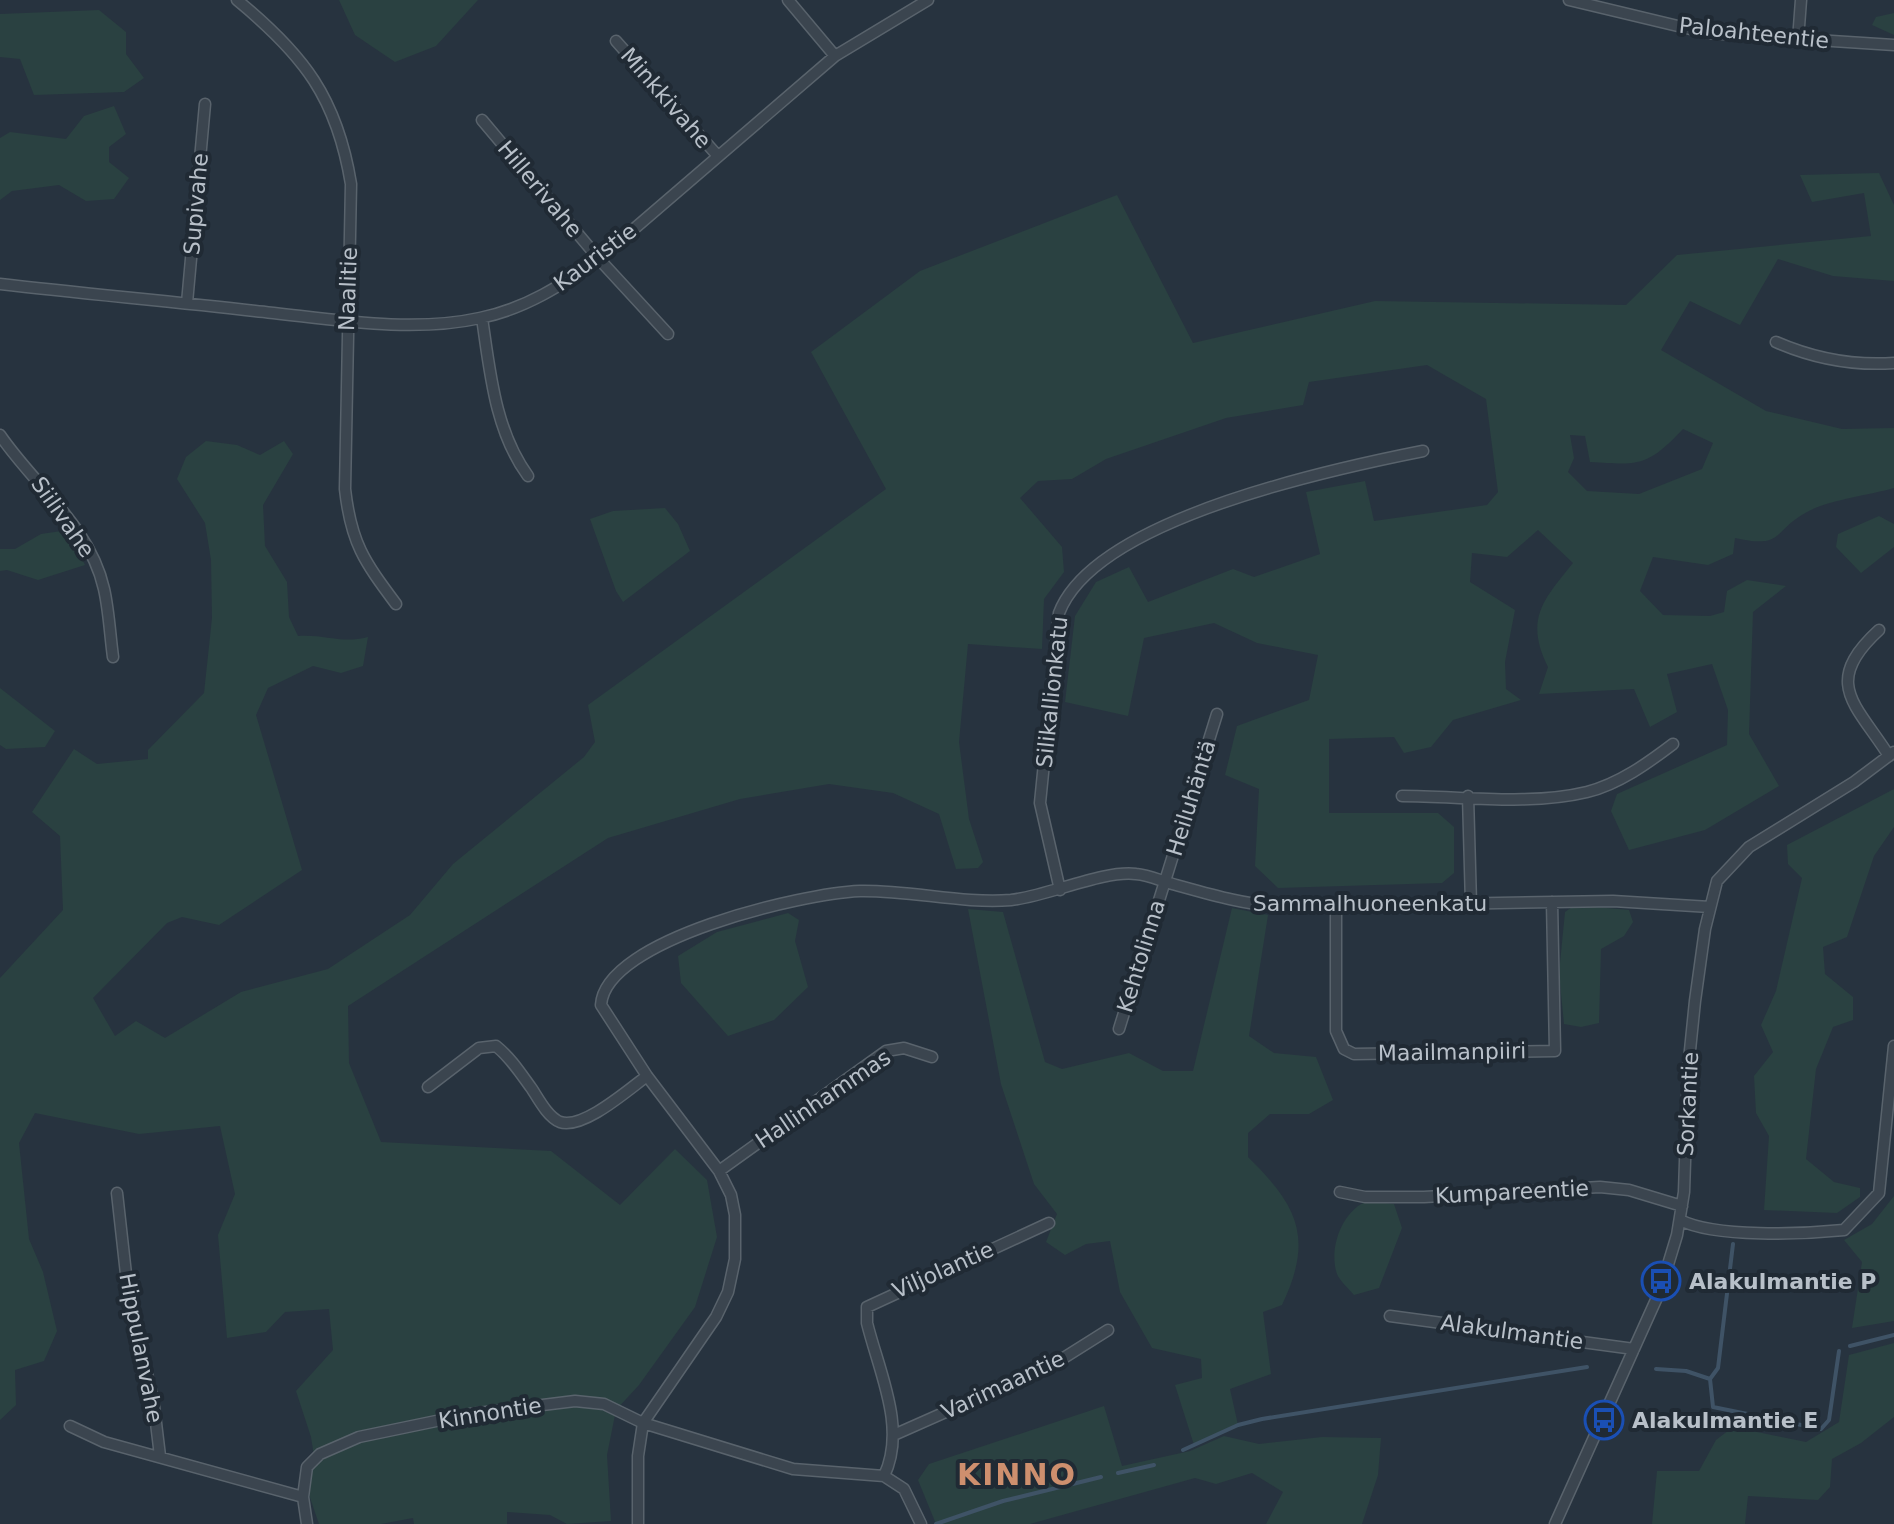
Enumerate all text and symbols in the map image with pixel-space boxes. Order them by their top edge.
street label: Paloahteentie [1678,13,1830,53]
street label: Minkkivahe [616,43,716,153]
street label: Hillerivahe [493,136,587,242]
street label: Supivahe [179,152,213,256]
street label: Kauristie [549,218,641,296]
street label: Naalitie [334,247,362,331]
street label: Siilivahe [26,472,100,562]
street label: Silikallionkatu [1032,615,1072,769]
street label: Heiluhäntä [1162,737,1220,859]
street label: Sammalhuoneenkatu [1253,891,1487,916]
street label: Kehtolinna [1112,897,1170,1015]
street label: Maailmanpiiri [1378,1038,1526,1066]
street label: Hallinhammas [751,1045,895,1153]
street label: Sorkantie [1673,1051,1703,1157]
street label: Kumpareentie [1434,1175,1590,1209]
street label: Viljolantie [888,1237,998,1303]
bus stop icon: Alakulmantie P [1640,1260,1682,1302]
place label: Alakulmantie P [1689,1269,1876,1294]
street label: Hippulanvahe [114,1271,168,1425]
street label: Alakulmantie [1439,1310,1585,1354]
street label: Varimaantie [938,1346,1068,1424]
street label: Kinnontie [437,1393,543,1433]
bus stop icon: Alakulmantie E [1583,1399,1625,1441]
place label: Alakulmantie E [1632,1408,1818,1433]
district label: KINNO [957,1457,1077,1492]

